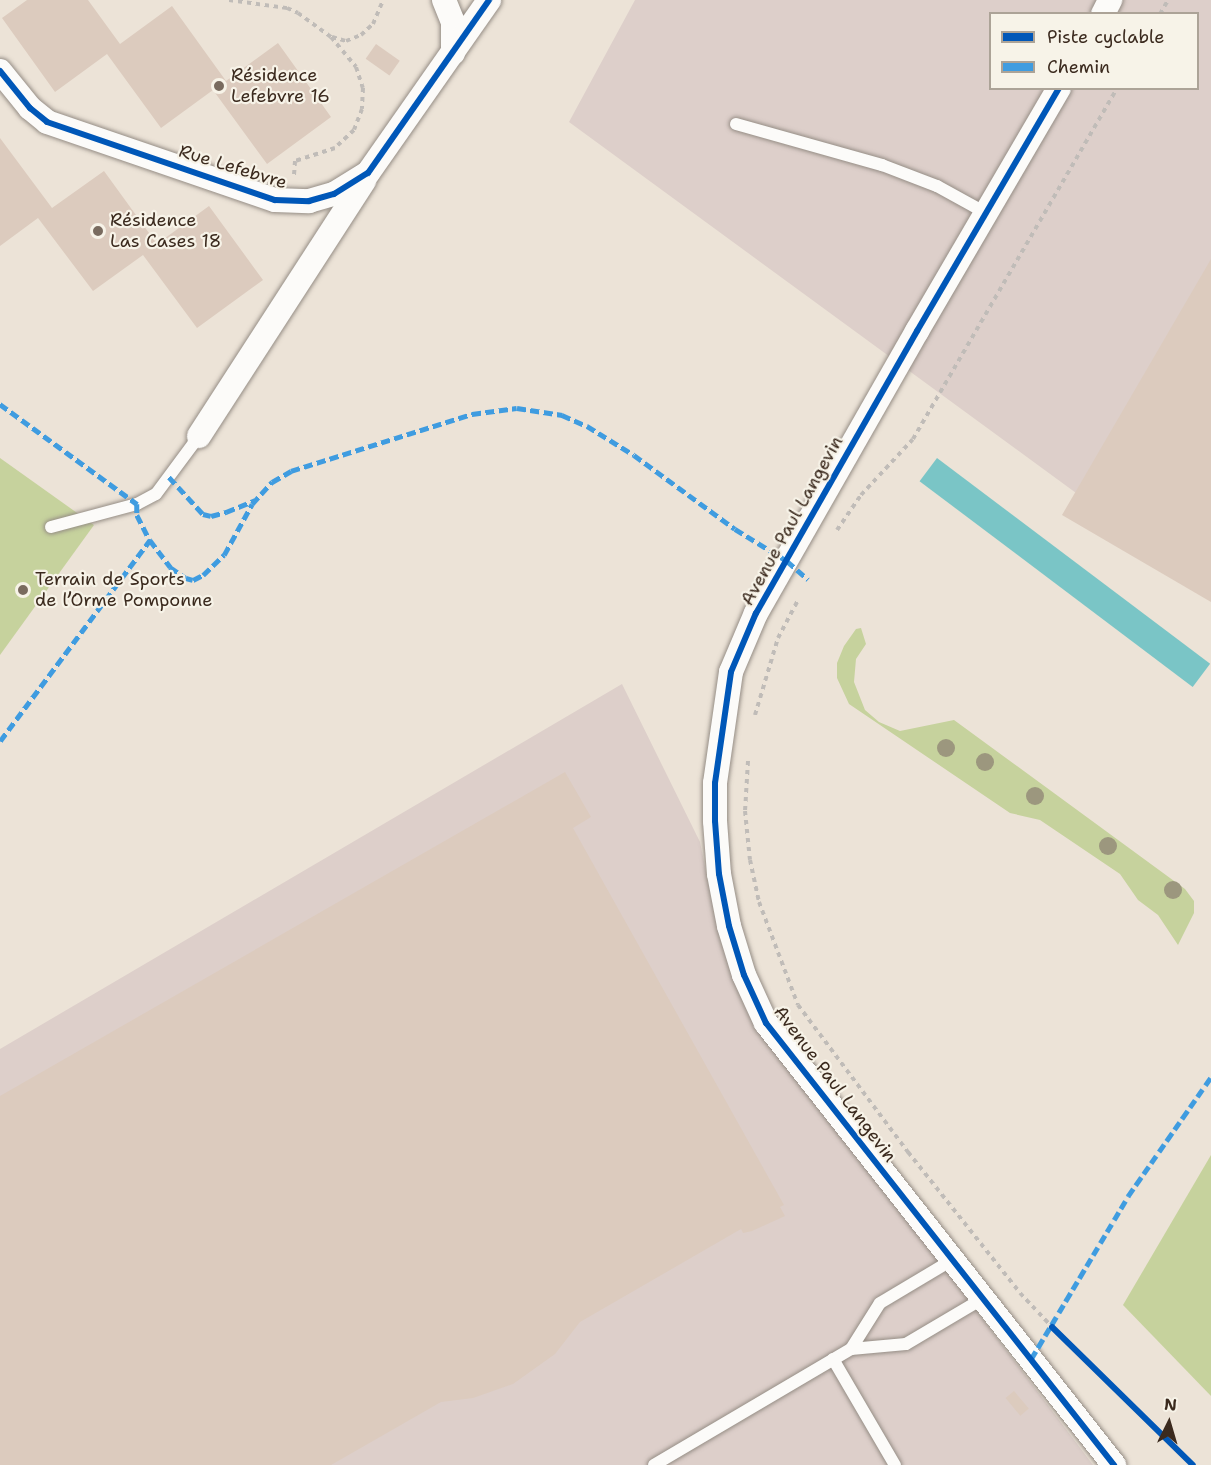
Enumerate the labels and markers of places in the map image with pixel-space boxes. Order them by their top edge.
place label: Résidence Lefebvre 16 [231,65,330,107]
marker: Résidence Lefebvre 16 [212,79,226,93]
place label: Résidence Las Cases 18 [110,210,221,252]
marker: Résidence Las Cases 18 [91,224,105,238]
place label: Terrain de Sports de l’Orme Pomponne [35,569,212,612]
marker: Terrain de Sports de l’Orme Pomponne [16,583,30,597]

